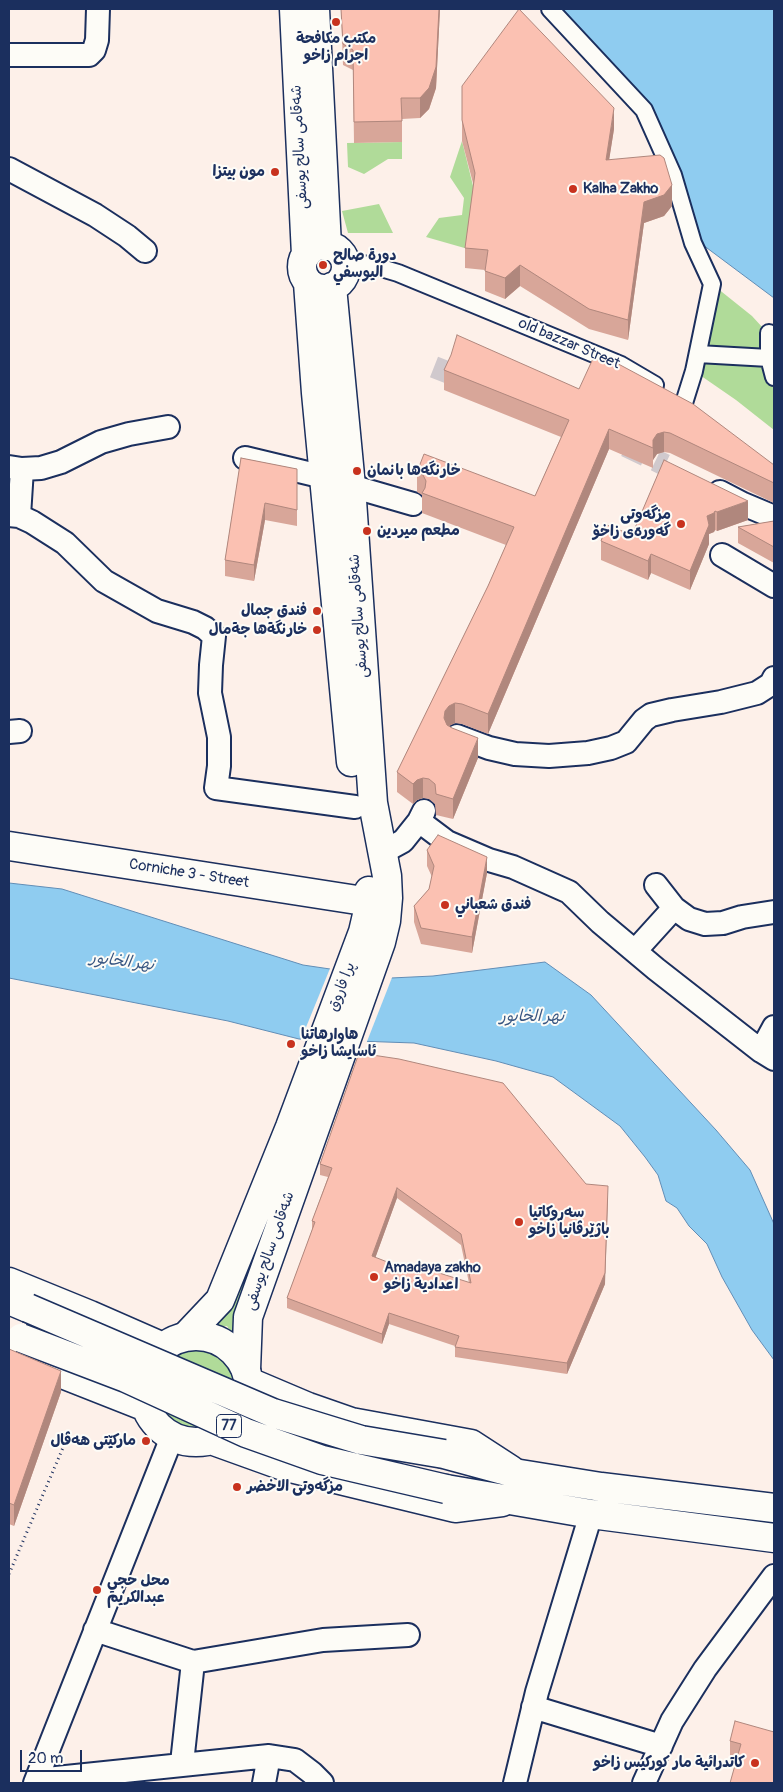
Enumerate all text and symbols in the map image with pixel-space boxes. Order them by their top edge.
marker: مكتب مكافحة اجرام زاخو [330,16,342,28]
place label: مكتب مكافحة اجرام زاخو [296,30,376,65]
street label: شەقامی سالح یوسفی [288,84,312,210]
place label: مون بيتزا [212,163,265,181]
marker: مون بيتزا [269,166,281,178]
place label: Kalha Zakho [583,180,658,198]
marker: Kalha Zakho [567,183,579,195]
place label: دورة صالح اليوسفي [333,247,396,282]
marker: دورة صالح اليوسفي [317,259,329,271]
street label: old bazzar Street [516,315,622,373]
place label: خارنگەها بانمان [367,462,461,480]
marker: خارنگەها بانمان [351,465,363,477]
place label: مزگەوتی گەورەی زاخۆ [593,506,671,541]
marker: مزگەوتی گەورەی زاخۆ [675,518,687,530]
place label: مطعم ميردين [377,522,460,540]
marker: مطعم ميردين [361,525,373,537]
street label: شەقامی سالح یوسفی [346,553,372,679]
place label: فندق جمال [241,602,307,620]
marker: فندق جمال [311,605,323,617]
place label: خارنگةها جةمال [209,621,307,639]
marker: خارنگةها جةمال [311,624,323,636]
street label: Corniche 3 - Street [128,856,250,892]
place label: فندق شعباني [455,896,531,914]
marker: فندق شعباني [439,899,451,911]
water label: نهر الخابور [89,949,155,975]
street label: پرا فاروق [324,960,360,1014]
water label: نهر الخابور [500,1007,564,1027]
place label: هاوارهاتنا ئاسایشا زاخو [301,1026,376,1061]
marker: هاوارهاتنا ئاسایشا زاخو [285,1038,297,1050]
street label: شەقامی سالح یوسفی [241,1189,299,1313]
place label: سه‌روكاتيا باژێرڤانيا زاخو [529,1204,610,1239]
marker: سه‌روكاتيا باژێرڤانيا زاخو [513,1216,525,1228]
place label: Amadaya zakho اعدادية زاخو [384,1259,481,1294]
marker: Amadaya zakho اعدادية زاخو [368,1271,380,1283]
road number: 77 [216,1414,242,1438]
place label: مارکێتی هەڤال [51,1432,136,1450]
marker: مارکێتی هەڤال [140,1435,152,1447]
place label: مزگەوتی الاخضر [247,1478,343,1496]
marker: مزگەوتی الاخضر [231,1481,243,1493]
place label: محل حجي عبدالكريم [107,1572,170,1607]
marker: محل حجي عبدالكريم [91,1584,103,1596]
scale bar [22,1740,85,1772]
text: 20 m [28,1749,63,1768]
place label: كاتدرائية مار كوركيس زاخو [594,1754,745,1772]
marker: كاتدرائية مار كوركيس زاخو [749,1757,761,1769]

